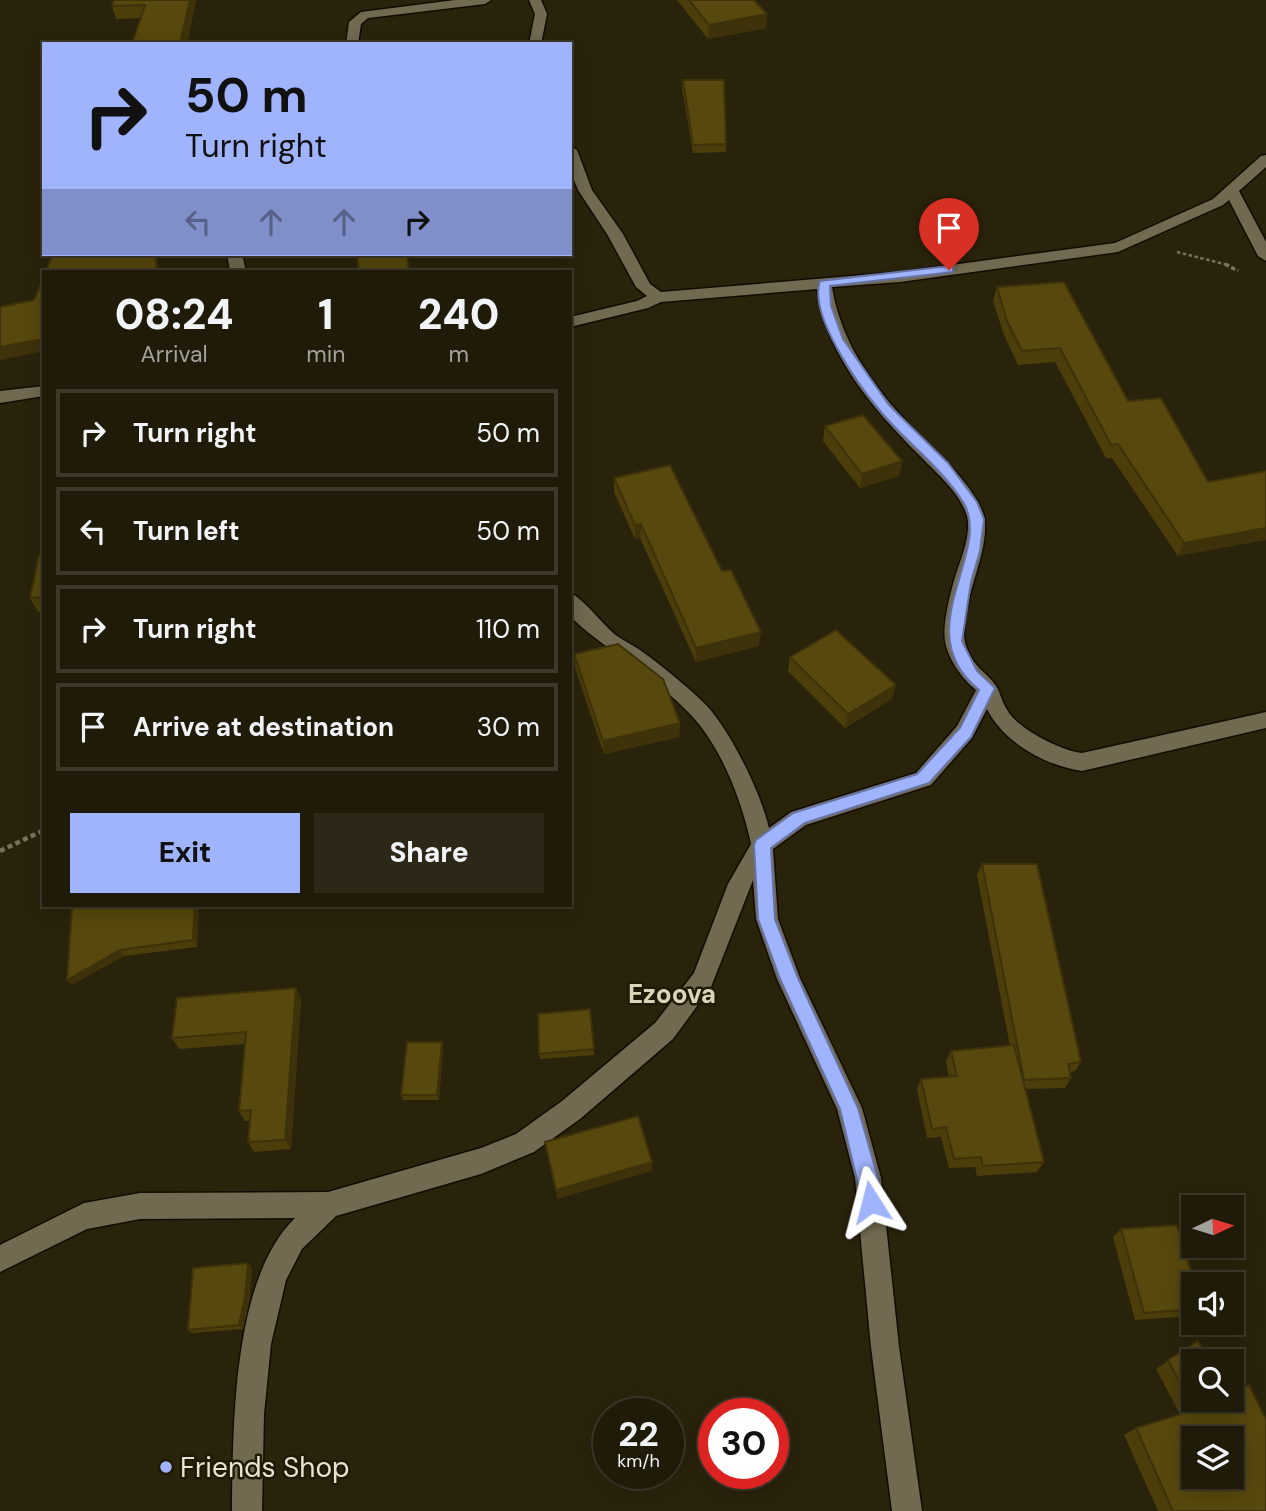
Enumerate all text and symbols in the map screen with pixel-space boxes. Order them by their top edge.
text: 50 m [185,63,308,127]
icon: right [70,70,161,161]
text: Turn right [185,125,327,167]
pin [919,198,979,270]
icon: left [179,203,217,241]
icon: ahead [252,203,290,241]
icon: ahead [325,203,363,241]
icon: right [398,203,436,241]
icon: arrive [930,209,968,247]
text: 08:24 [115,287,233,342]
text: 1 [318,287,334,342]
text: 240 [418,287,499,342]
text: Arrival [141,339,208,369]
text: min [306,339,345,369]
text: m [448,339,469,369]
icon: right [74,414,112,452]
text: Turn right [133,416,257,450]
text: 50 m [476,416,540,450]
icon: left [74,512,112,550]
text: Turn left [133,514,240,548]
text: 50 m [476,514,540,548]
icon: right [74,610,112,648]
text: Turn right [133,612,257,646]
text: 110 m [476,612,540,646]
icon: arrive [74,708,112,746]
text: Arrive at destination [133,710,394,744]
text: 30 m [477,710,540,744]
button: Exit [70,813,300,893]
button: Share [314,813,544,893]
district label: Ezoova [628,977,716,1011]
position arrow [834,1165,908,1239]
north arrow [1181,1195,1244,1258]
map controls [1181,1195,1244,1489]
button: sound [1181,1272,1244,1335]
button: search [1181,1349,1244,1412]
speed limit sign: 30 [698,1398,789,1489]
text: 22 [618,1411,659,1457]
button: layers [1181,1426,1244,1489]
place label: Friends Shop [180,1449,350,1486]
text: km/h [617,1449,660,1473]
marker: Friends Shop [158,1459,174,1475]

